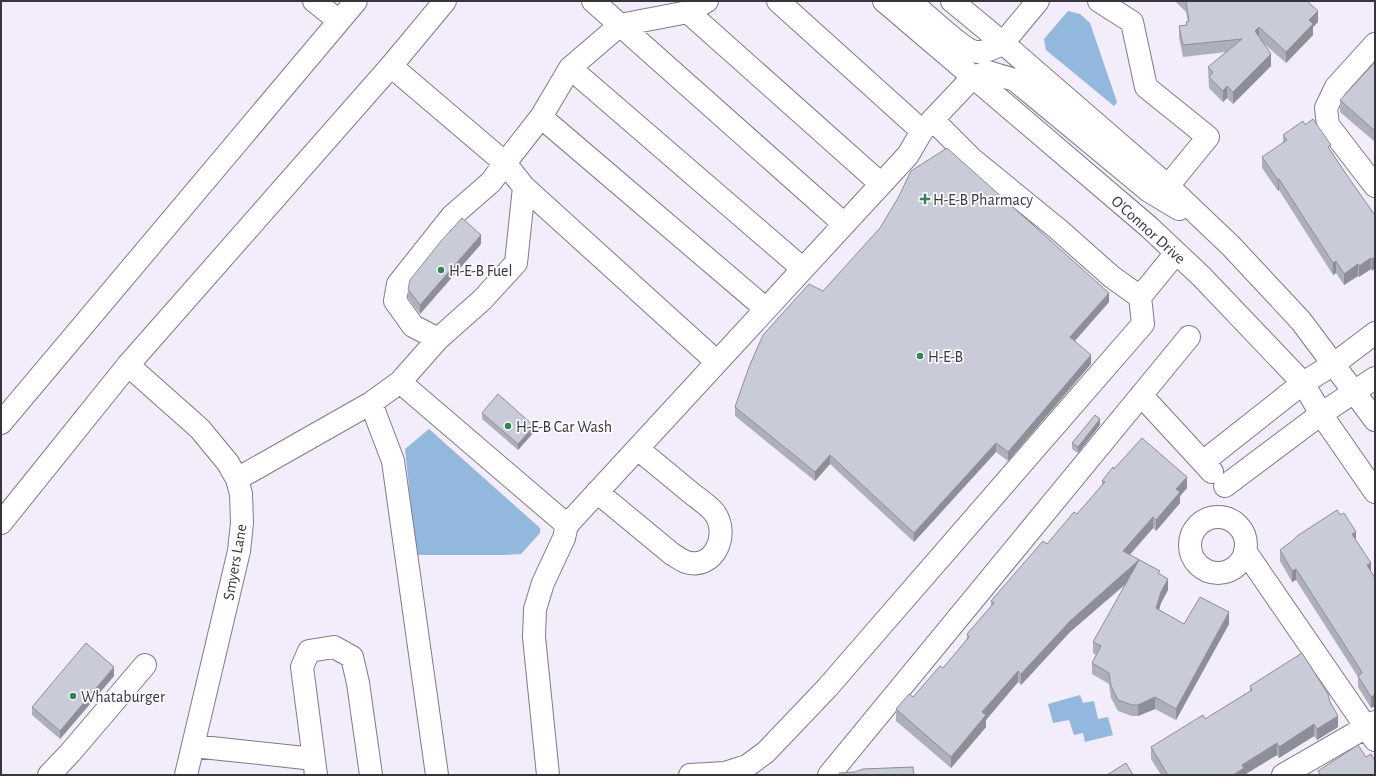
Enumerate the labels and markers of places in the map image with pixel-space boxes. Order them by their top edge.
place label: H-E-B Pharmacy [933,192,1033,209]
marker: H-E-B Pharmacy [920,194,930,204]
place label: H-E-B Fuel [449,263,512,279]
marker: H-E-B Fuel [436,265,446,275]
place label: H-E-B [928,349,963,365]
marker: H-E-B [915,351,925,361]
place label: H-E-B Car Wash [516,419,612,435]
marker: H-E-B Car Wash [503,421,513,431]
place label: Whataburger [81,689,166,705]
marker: Whataburger [68,691,78,701]

